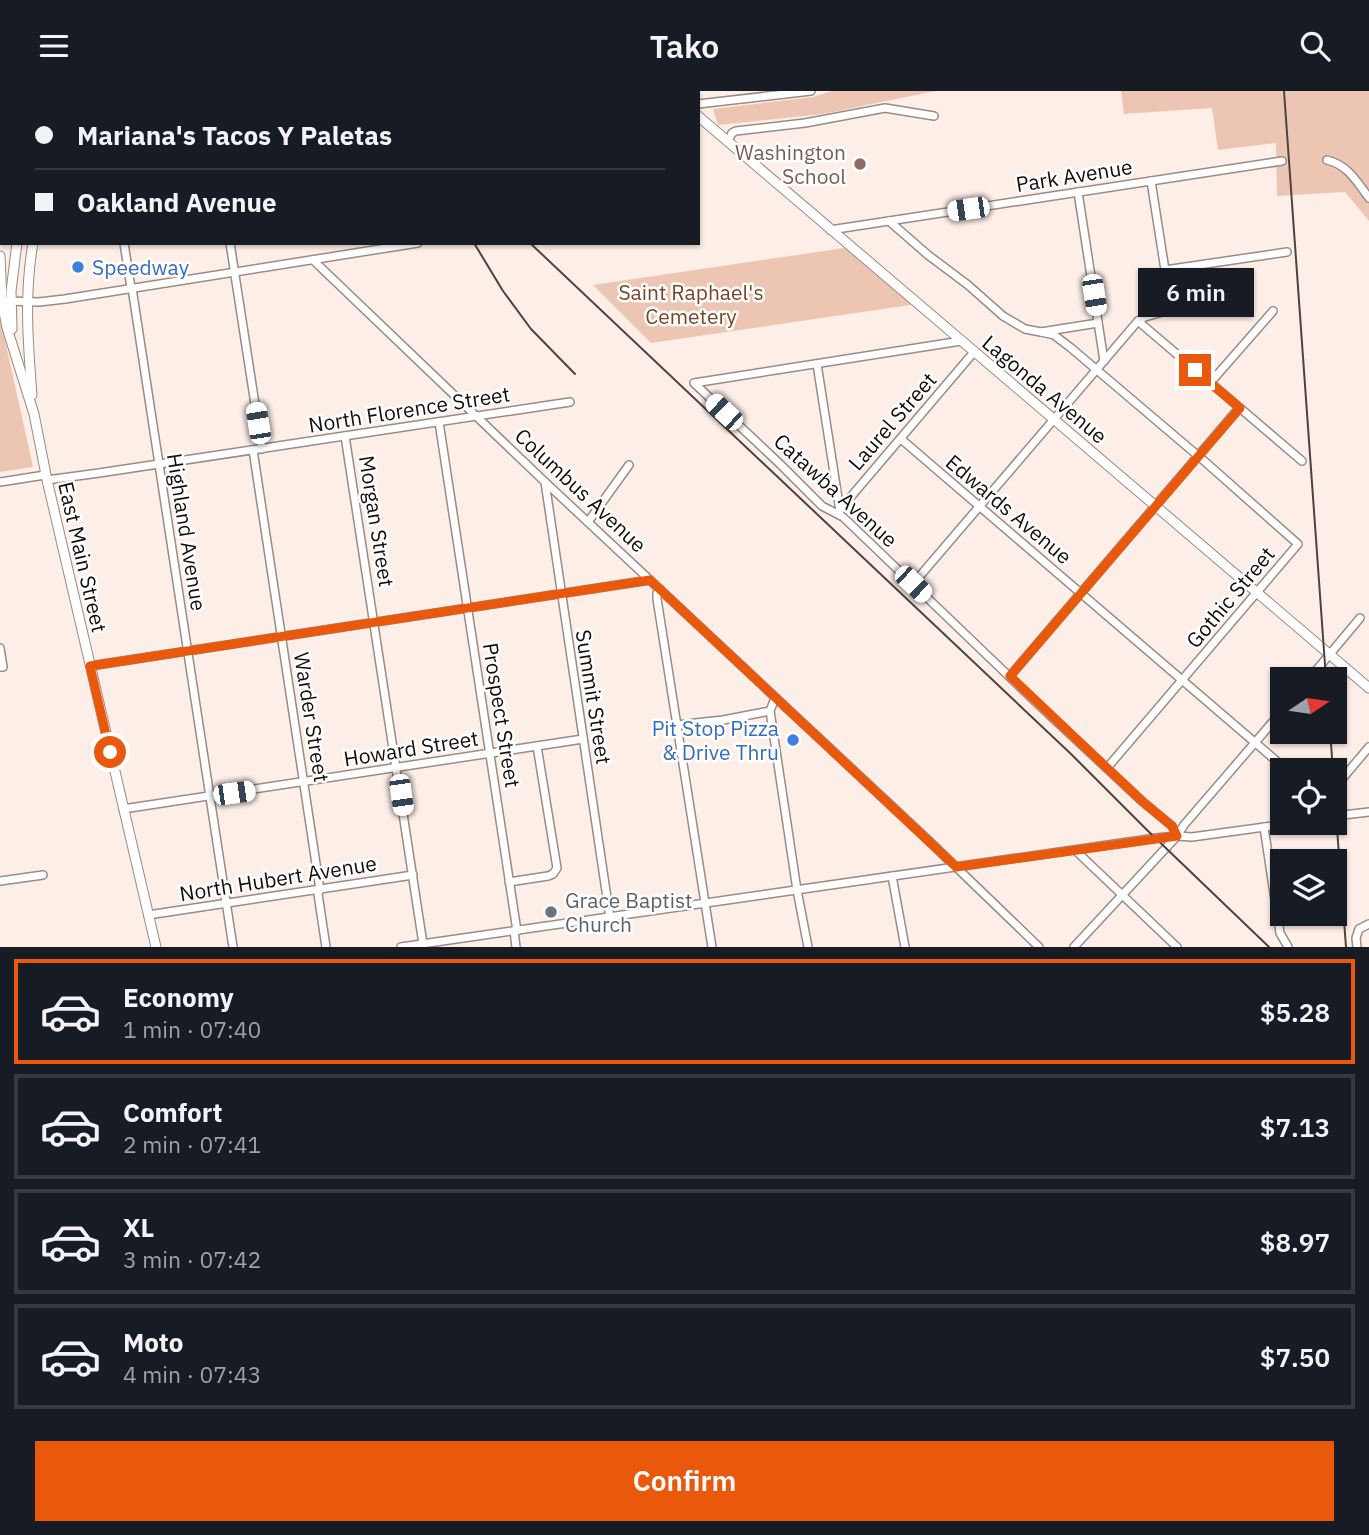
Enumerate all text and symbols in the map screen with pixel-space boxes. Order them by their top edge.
text: Tako [650,25,719,67]
icon: menu [35,27,73,65]
icon: search [1296,27,1334,65]
text: Mariana's Tacos Y Paletas [77,118,392,152]
place label: Washington School [735,138,846,190]
street label: Park Avenue [1014,152,1134,198]
marker: Washington School [852,156,868,172]
text: Oakland Avenue [77,185,277,219]
car [946,196,991,222]
place label: Speedway [92,253,190,281]
marker: Speedway [70,259,86,275]
callout: 6 min [1137,268,1253,317]
car [1081,273,1108,317]
text: 6 min [1166,277,1226,307]
park label: Saint Raphael's Cemetery [618,278,764,330]
street label: Lagonda Avenue [977,329,1113,449]
route end [1179,354,1211,386]
street label: Laurel Street [842,366,942,476]
street label: North Florence Street [306,379,512,439]
car [702,390,747,434]
car [245,401,272,445]
street label: Columbus Avenue [509,422,653,558]
street label: Catawba Avenue [768,427,904,553]
street label: Edwards Avenue [940,448,1078,570]
street label: Highland Avenue [161,451,213,613]
street label: Morgan Street [353,453,401,589]
street label: East Main Street [52,479,114,635]
street label: Gothic Street [1179,540,1281,654]
car [891,562,936,606]
street label: Summit Street [570,628,618,766]
street label: Prospect Street [477,641,527,789]
street label: Warder Street [288,650,336,784]
north arrow [1270,667,1348,744]
map controls [1270,667,1347,926]
place label: Pit Stop Pizza & Drive Thru [652,714,779,766]
street label: Howard Street [342,724,480,772]
marker: Pit Stop Pizza & Drive Thru [785,732,801,748]
route start [94,736,126,768]
button: locate [1270,758,1347,835]
car [388,773,415,817]
car [212,780,257,806]
street label: North Hubert Avenue [177,849,379,907]
button: layers [1270,849,1347,926]
place label: Grace Baptist Church [565,886,692,938]
marker: Grace Baptist Church [543,904,559,920]
icon: car [39,980,102,1043]
text: Economy [123,980,234,1014]
text: $5.28 [1260,995,1330,1029]
text: 1 min · 07:40 [123,1014,261,1044]
icon: car [39,1095,102,1158]
text: Comfort [123,1095,222,1129]
text: $7.13 [1260,1110,1330,1144]
text: 2 min · 07:41 [123,1129,261,1159]
icon: car [39,1210,102,1273]
text: XL [123,1210,154,1244]
text: $8.97 [1260,1225,1330,1259]
text: 3 min · 07:42 [123,1244,261,1274]
icon: car [39,1325,102,1388]
text: Moto [123,1325,183,1359]
text: $7.50 [1260,1340,1330,1374]
text: 4 min · 07:43 [123,1359,261,1389]
button: Confirm [35,1441,1334,1521]

